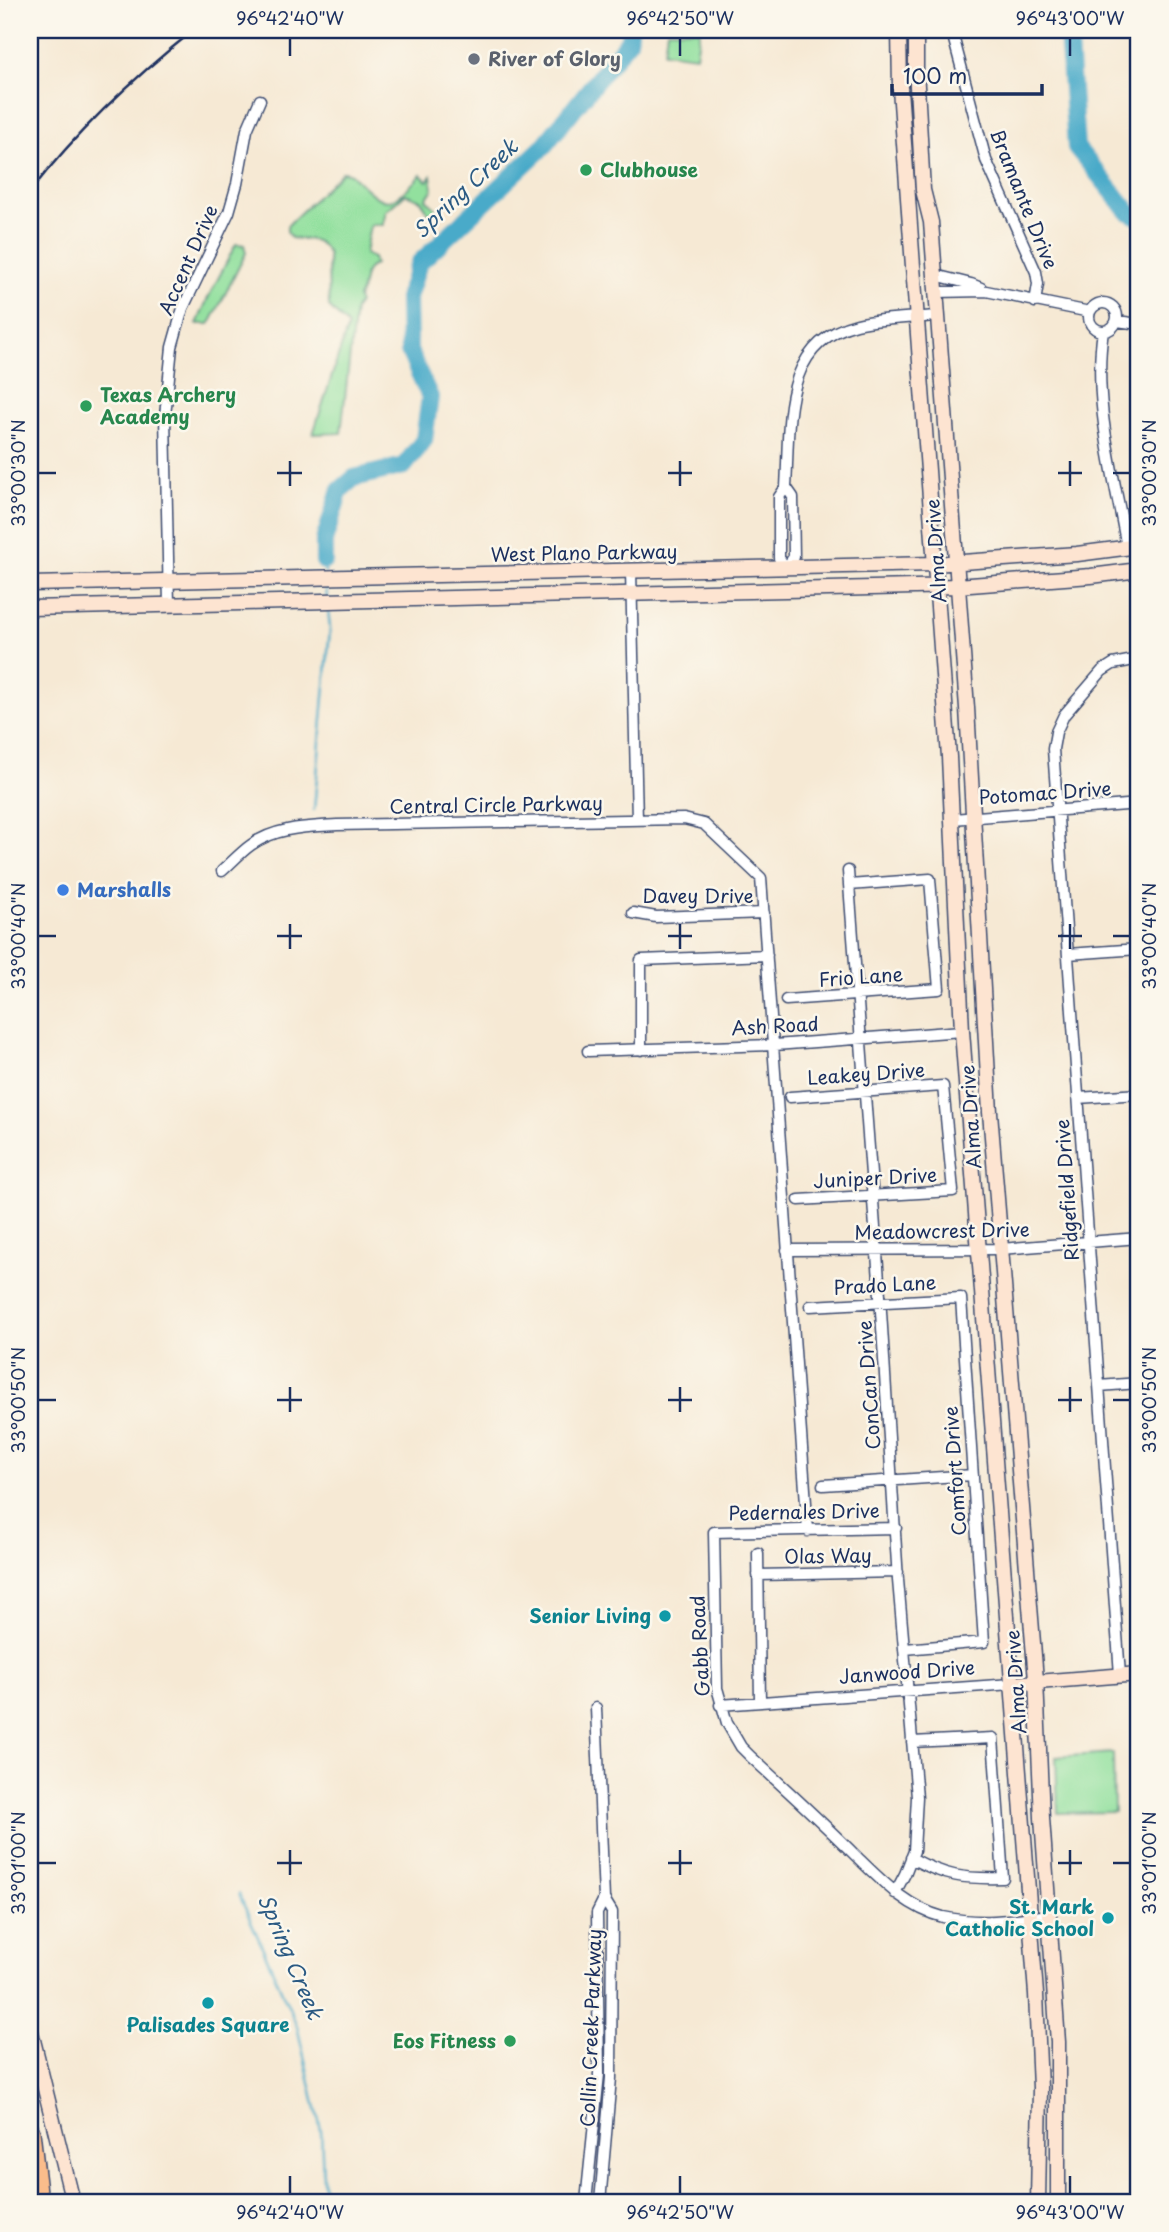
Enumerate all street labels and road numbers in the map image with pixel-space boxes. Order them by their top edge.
street label: Bramante Drive [984,124,1066,273]
street label: Accent Drive [150,200,224,319]
street label: Alma Drive [917,498,953,604]
street label: West Plano Parkway [490,536,678,568]
street label: Potomac Drive [978,773,1112,811]
street label: Central Circle Parkway [389,788,603,820]
street label: Davey Drive [642,881,754,909]
street label: Frio Lane [818,959,904,993]
street label: Ash Road [730,1009,819,1041]
street label: Leakey Drive [806,1055,926,1091]
street label: Alma Drive [952,1064,988,1170]
street label: Ridgefield Drive [1047,1118,1085,1262]
street label: Juniper Drive [812,1160,938,1194]
street label: Meadowcrest Drive [854,1214,1030,1246]
street label: Prado Lane [833,1267,937,1301]
street label: ConCan Drive [850,1320,886,1451]
street label: Comfort Drive [936,1405,972,1537]
street label: Pedernales Drive [728,1496,880,1526]
street label: Olas Way [784,1540,872,1570]
street label: Gabb Road [682,1595,716,1697]
street label: Alma Drive [997,1629,1033,1735]
street label: Janwood Drive [838,1652,976,1690]
street label: Collin Creek Parkway [573,1928,607,2128]

